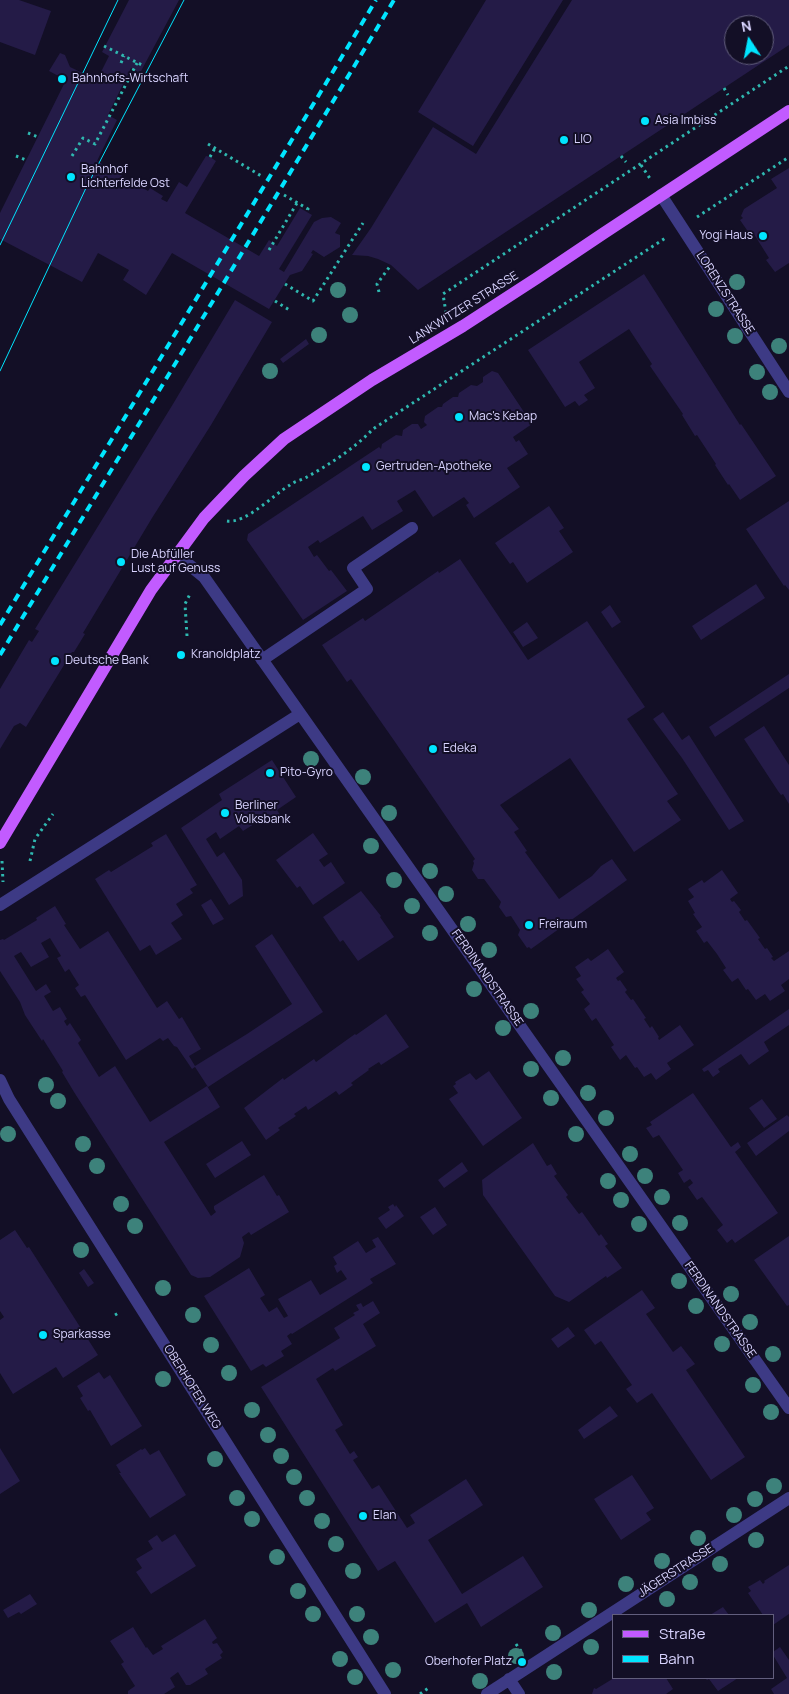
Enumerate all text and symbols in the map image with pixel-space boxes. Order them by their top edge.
north arrow [724,15,774,65]
text: N [739,15,753,36]
place label: Bahnhofs-Wirtschaft [72,72,188,86]
marker: Bahnhofs-Wirtschaft [56,73,68,85]
place label: Asia Imbiss [655,114,716,128]
marker: Asia Imbiss [639,115,651,127]
place label: LIO [574,133,592,147]
marker: LIO [558,134,570,146]
place label: Bahnhof Lichterfelde Ost [81,163,170,191]
marker: Bahnhof Lichterfelde Ost [65,171,77,183]
place label: Yogi Haus [700,229,753,243]
marker: Yogi Haus [757,230,769,242]
street label: LORENZSTRASSE [693,249,757,337]
street label: LANKWITZER STRASSE [407,269,521,347]
place label: Mac's Kebap [469,410,537,424]
marker: Mac's Kebap [453,411,465,423]
place label: Gertruden-Apotheke [376,460,492,474]
marker: Gertruden-Apotheke [360,461,372,473]
place label: Die Abfüller Lust auf Genuss [131,548,220,576]
marker: Die Abfüller Lust auf Genuss [115,556,127,568]
place label: Kranoldplatz [191,648,261,662]
marker: Kranoldplatz [175,649,187,661]
place label: Deutsche Bank [65,654,149,668]
marker: Deutsche Bank [49,655,61,667]
place label: Edeka [443,742,477,756]
marker: Edeka [427,743,439,755]
place label: Pito-Gyro [280,766,333,780]
marker: Pito-Gyro [264,767,276,779]
place label: Berliner Volksbank [235,799,290,827]
marker: Berliner Volksbank [219,807,231,819]
place label: Freiraum [539,918,587,932]
marker: Freiraum [523,919,535,931]
street label: FERDINANDSTRASSE [448,927,526,1029]
street label: FERDINANDSTRASSE [681,1259,759,1361]
place label: Sparkasse [53,1328,111,1342]
marker: Sparkasse [37,1329,49,1341]
street label: OBERHOFER WEG [160,1342,224,1432]
place label: Elan [373,1509,396,1523]
marker: Elan [357,1510,369,1522]
street label: JÄGERSTRASSE [636,1541,716,1601]
legend [612,1614,774,1679]
text: Straße [659,1623,705,1644]
text: Bahn [659,1648,694,1669]
place label: Oberhofer Platz [425,1655,512,1669]
marker: Oberhofer Platz [516,1656,528,1668]

